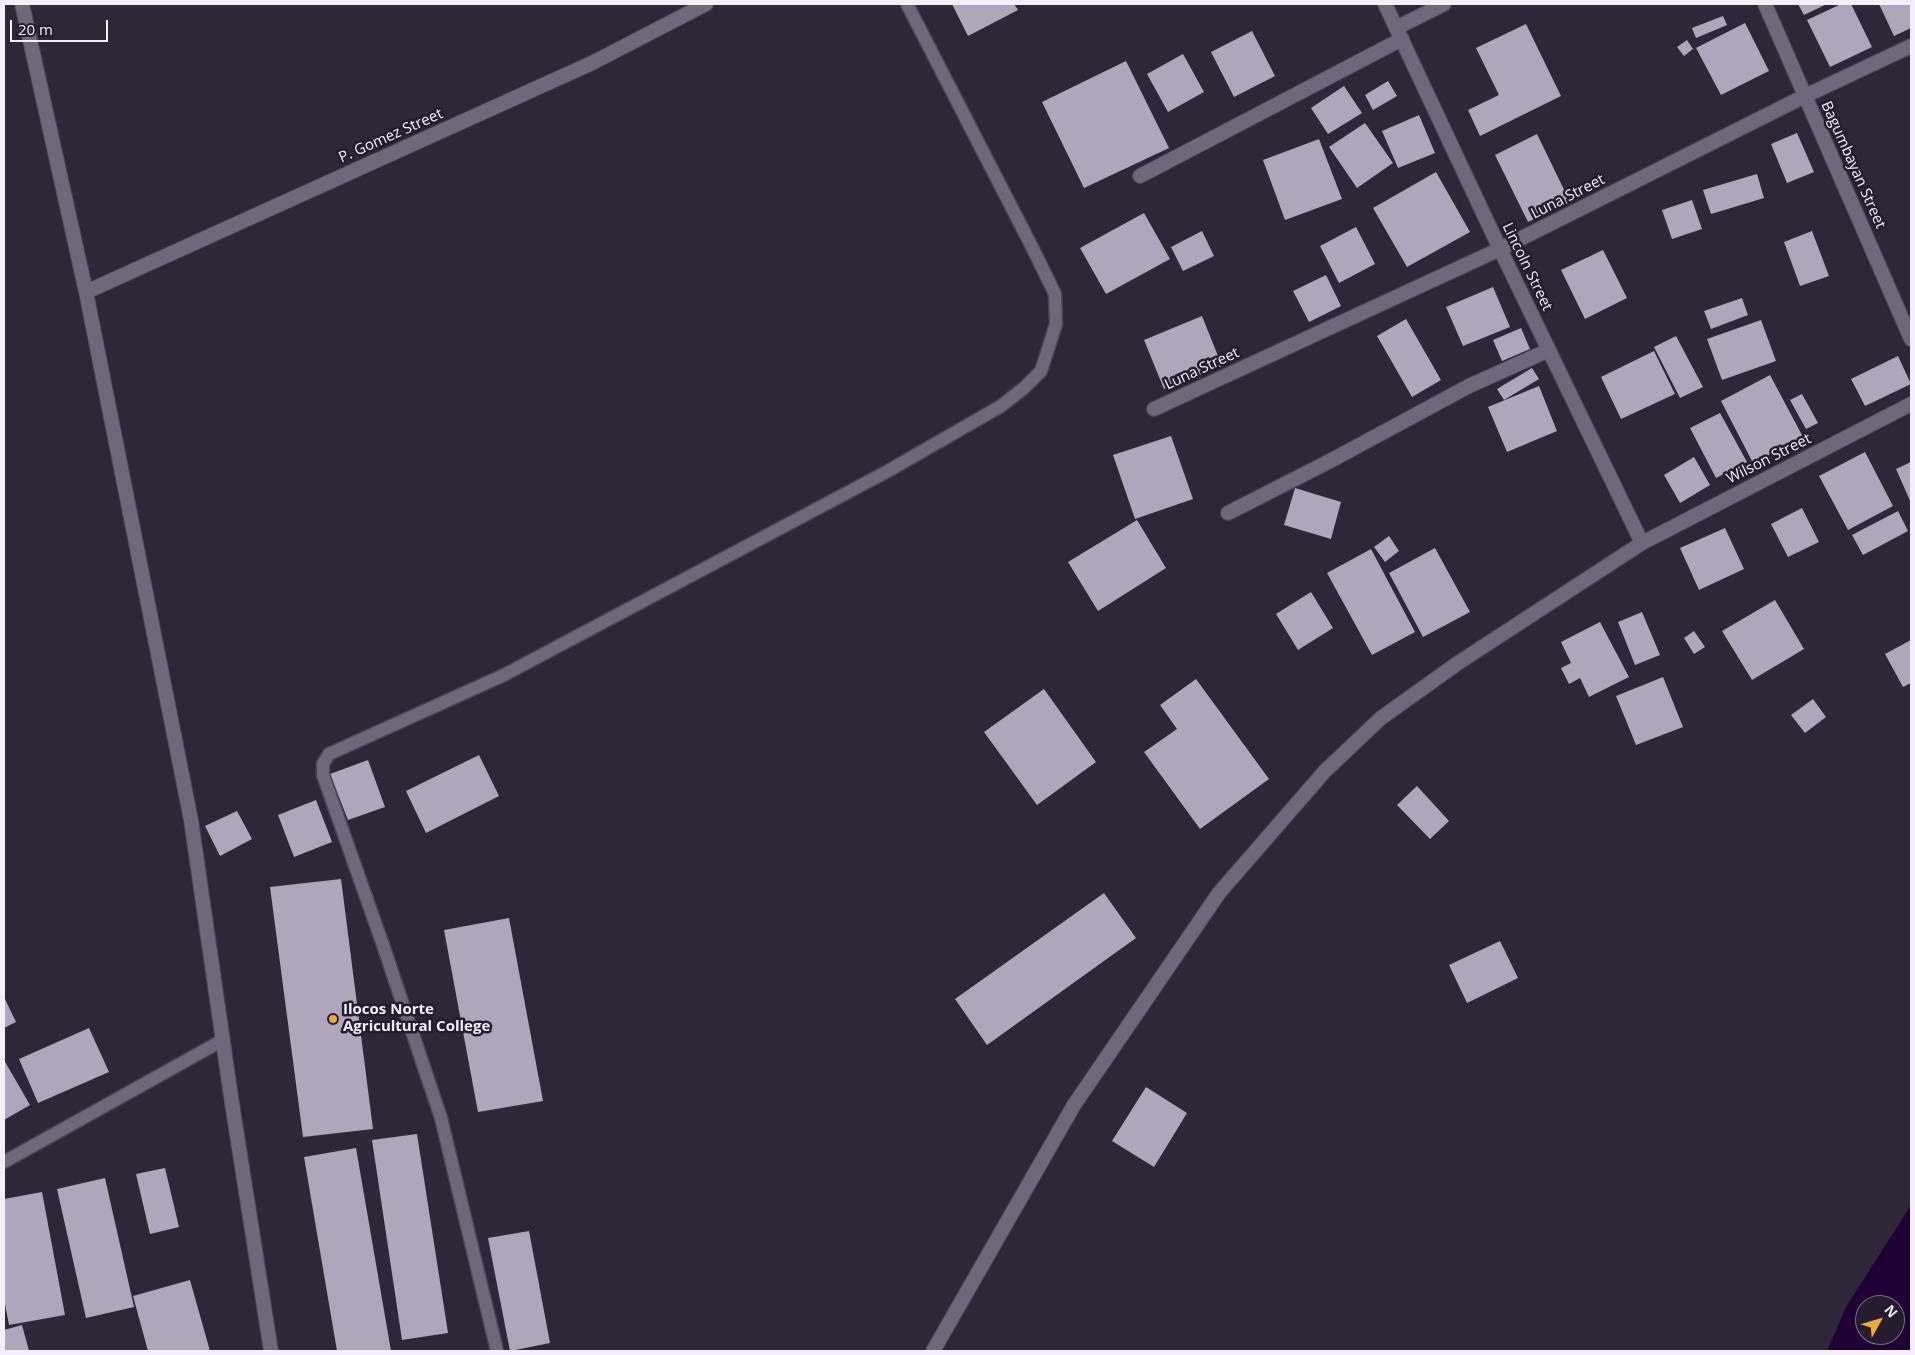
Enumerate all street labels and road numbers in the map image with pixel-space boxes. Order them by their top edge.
street label: Bagumbayan Street [1817,98,1889,232]
street label: P. Gomez Street [336,105,446,167]
street label: Luna Street [1528,171,1608,223]
street label: Lincoln Street [1498,220,1556,314]
street label: Luna Street [1162,344,1242,394]
street label: Wilson Street [1724,430,1814,488]

